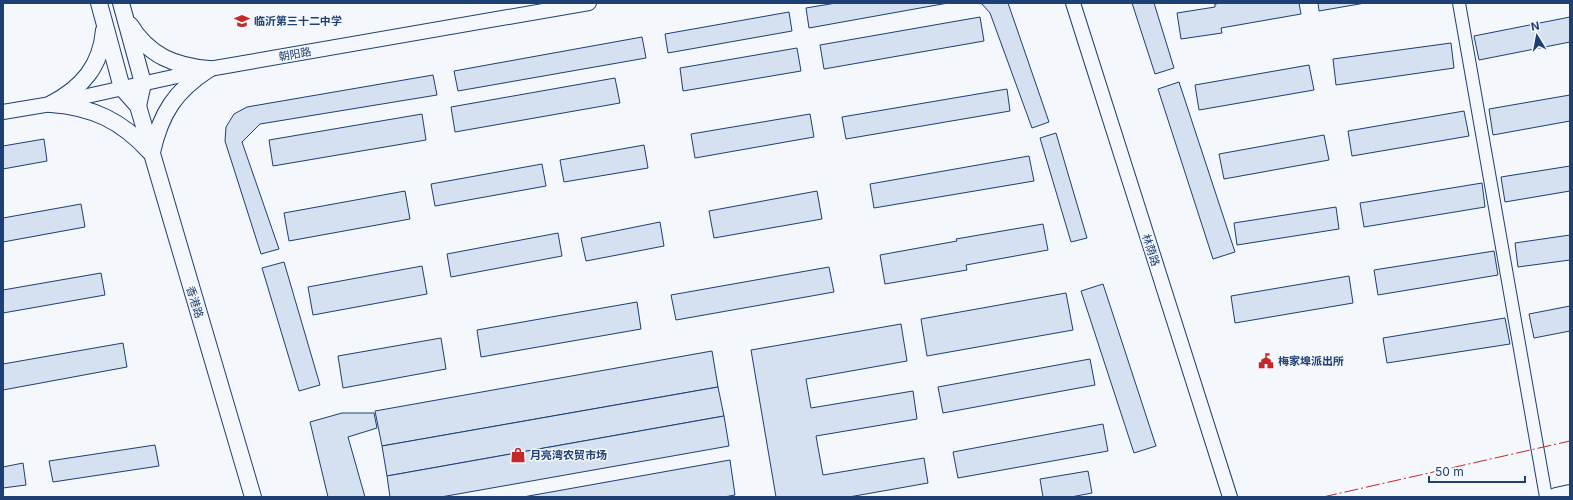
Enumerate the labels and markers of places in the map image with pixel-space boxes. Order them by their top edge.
school or university icon: 临沂第三十二中学 [233,12,251,30]
place label: 临沂第三十二中学 [254,14,342,28]
public building icon: 梅家埠派出所 [1257,352,1275,370]
place label: 梅家埠派出所 [1278,354,1344,368]
shop icon: 月亮湾农贸市场 [509,446,527,464]
place label: 月亮湾农贸市场 [530,448,607,462]

